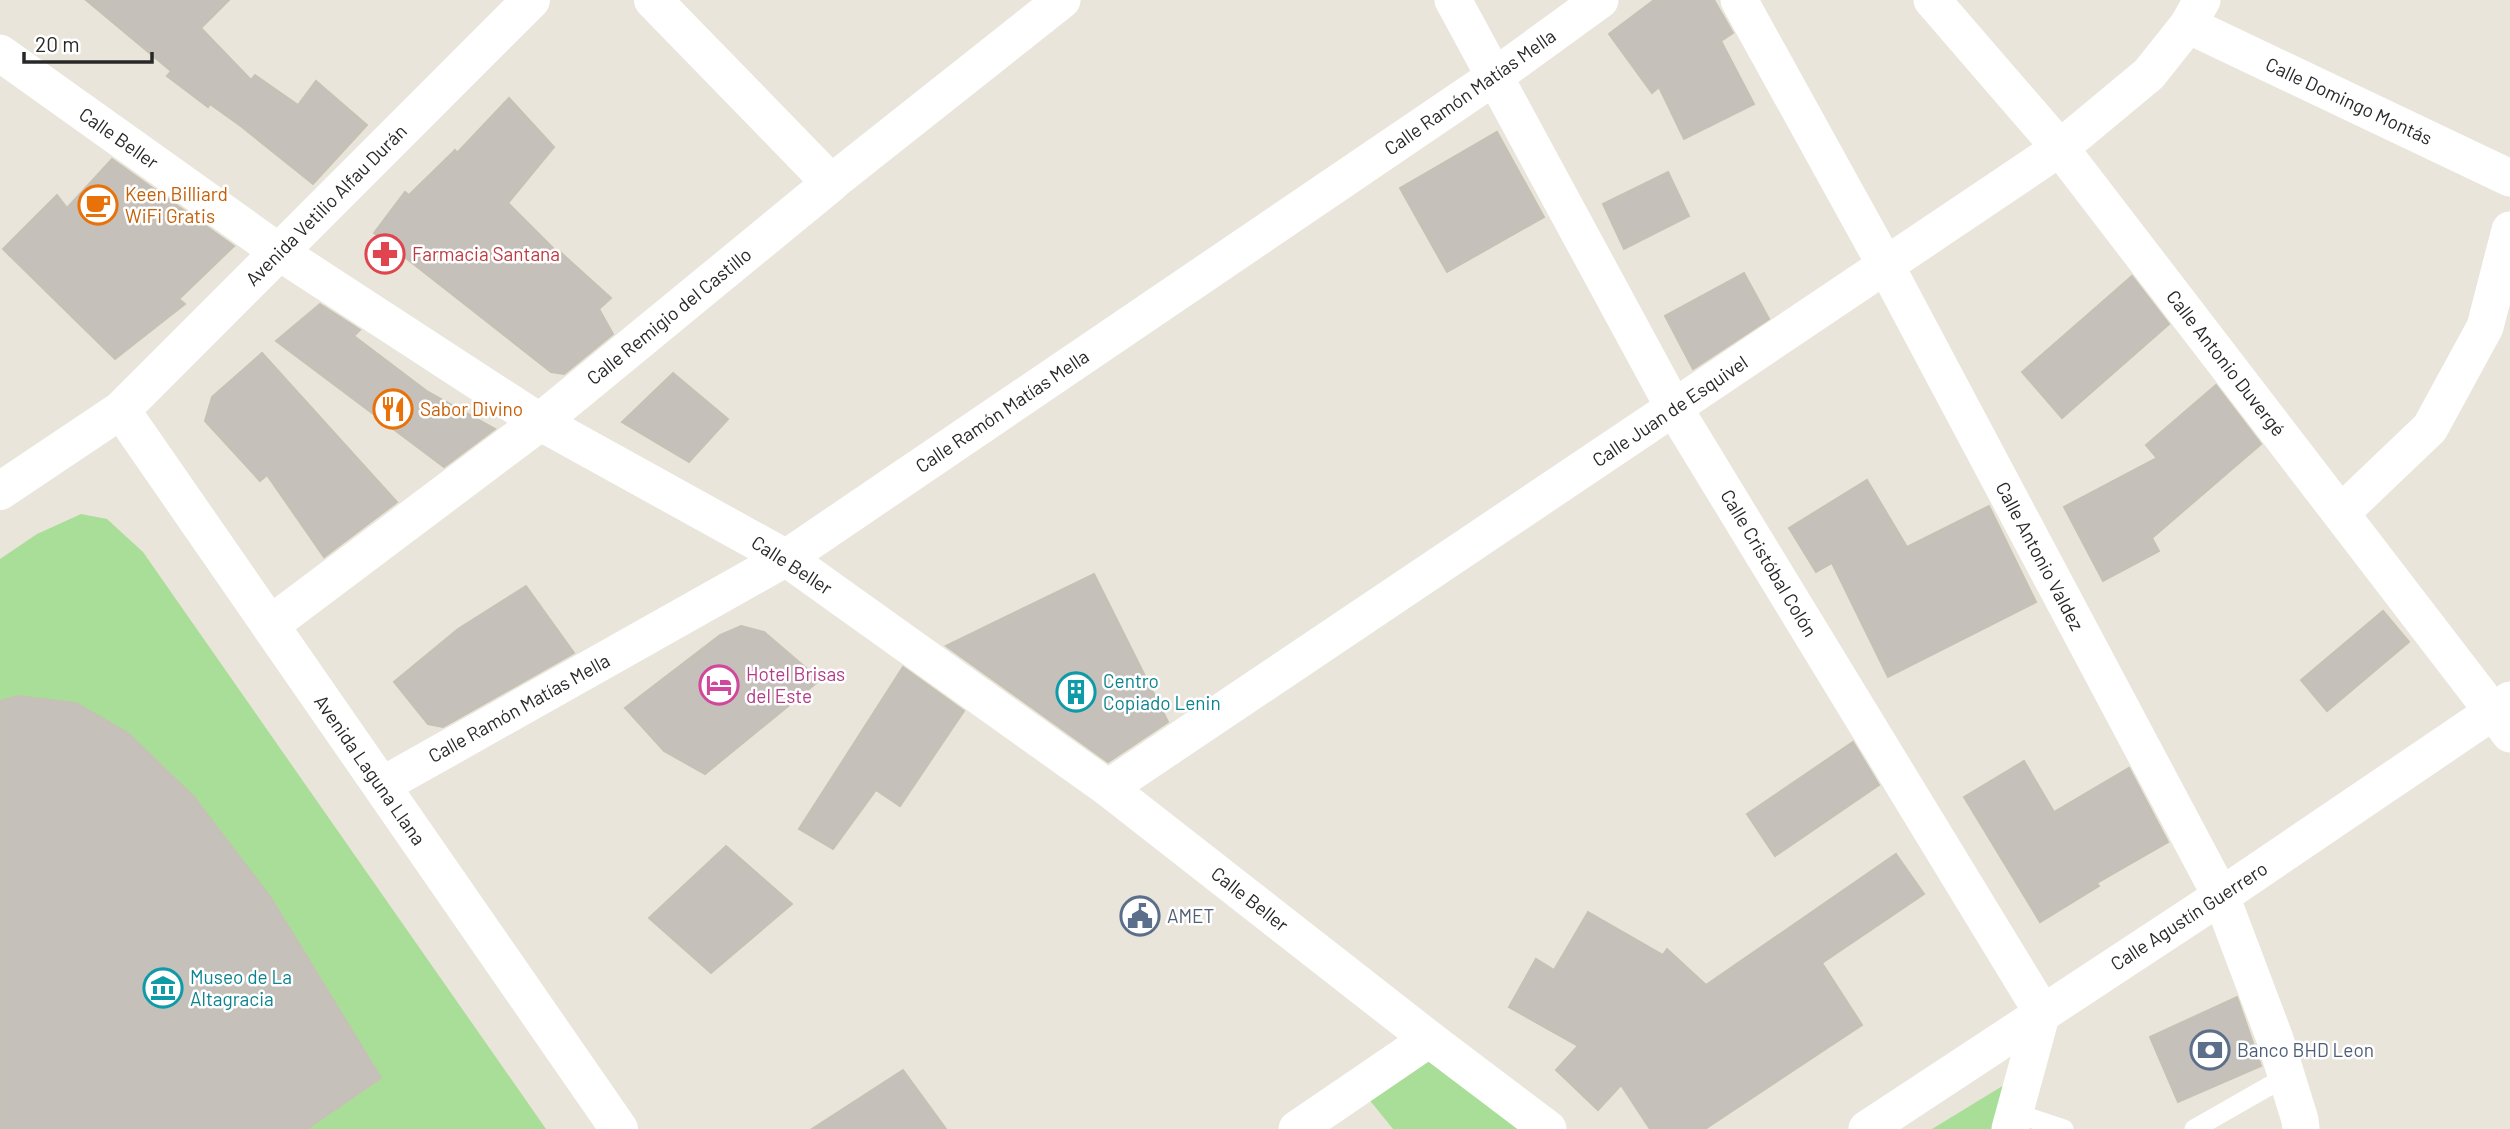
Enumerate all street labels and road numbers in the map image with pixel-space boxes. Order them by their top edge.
street label: Calle Ramón Matías Mella [1380,24,1560,159]
street label: Calle Domingo Montás [2262,52,2436,149]
street label: Calle Beller [75,102,163,173]
street label: Avenida Vetilio Alfau Durán [240,119,411,290]
street label: Calle Remigio del Castillo [582,242,756,389]
street label: Calle Antonio Duvergé [2162,285,2291,440]
street label: Calle Ramón Matías Mella [911,344,1093,477]
street label: Calle Juan de Esquivel [1588,350,1752,471]
street label: Calle Antonio Valdez [1992,477,2089,634]
street label: Calle Cristóbal Colón [1716,485,1823,641]
street label: Calle Beller [748,530,837,599]
street label: Calle Ramón Matías Mella [424,648,613,767]
street label: Avenida Laguna Llana [310,690,431,849]
street label: Calle Agustín Guerrero [2106,856,2271,975]
street label: Calle Beller [1207,861,1294,936]

